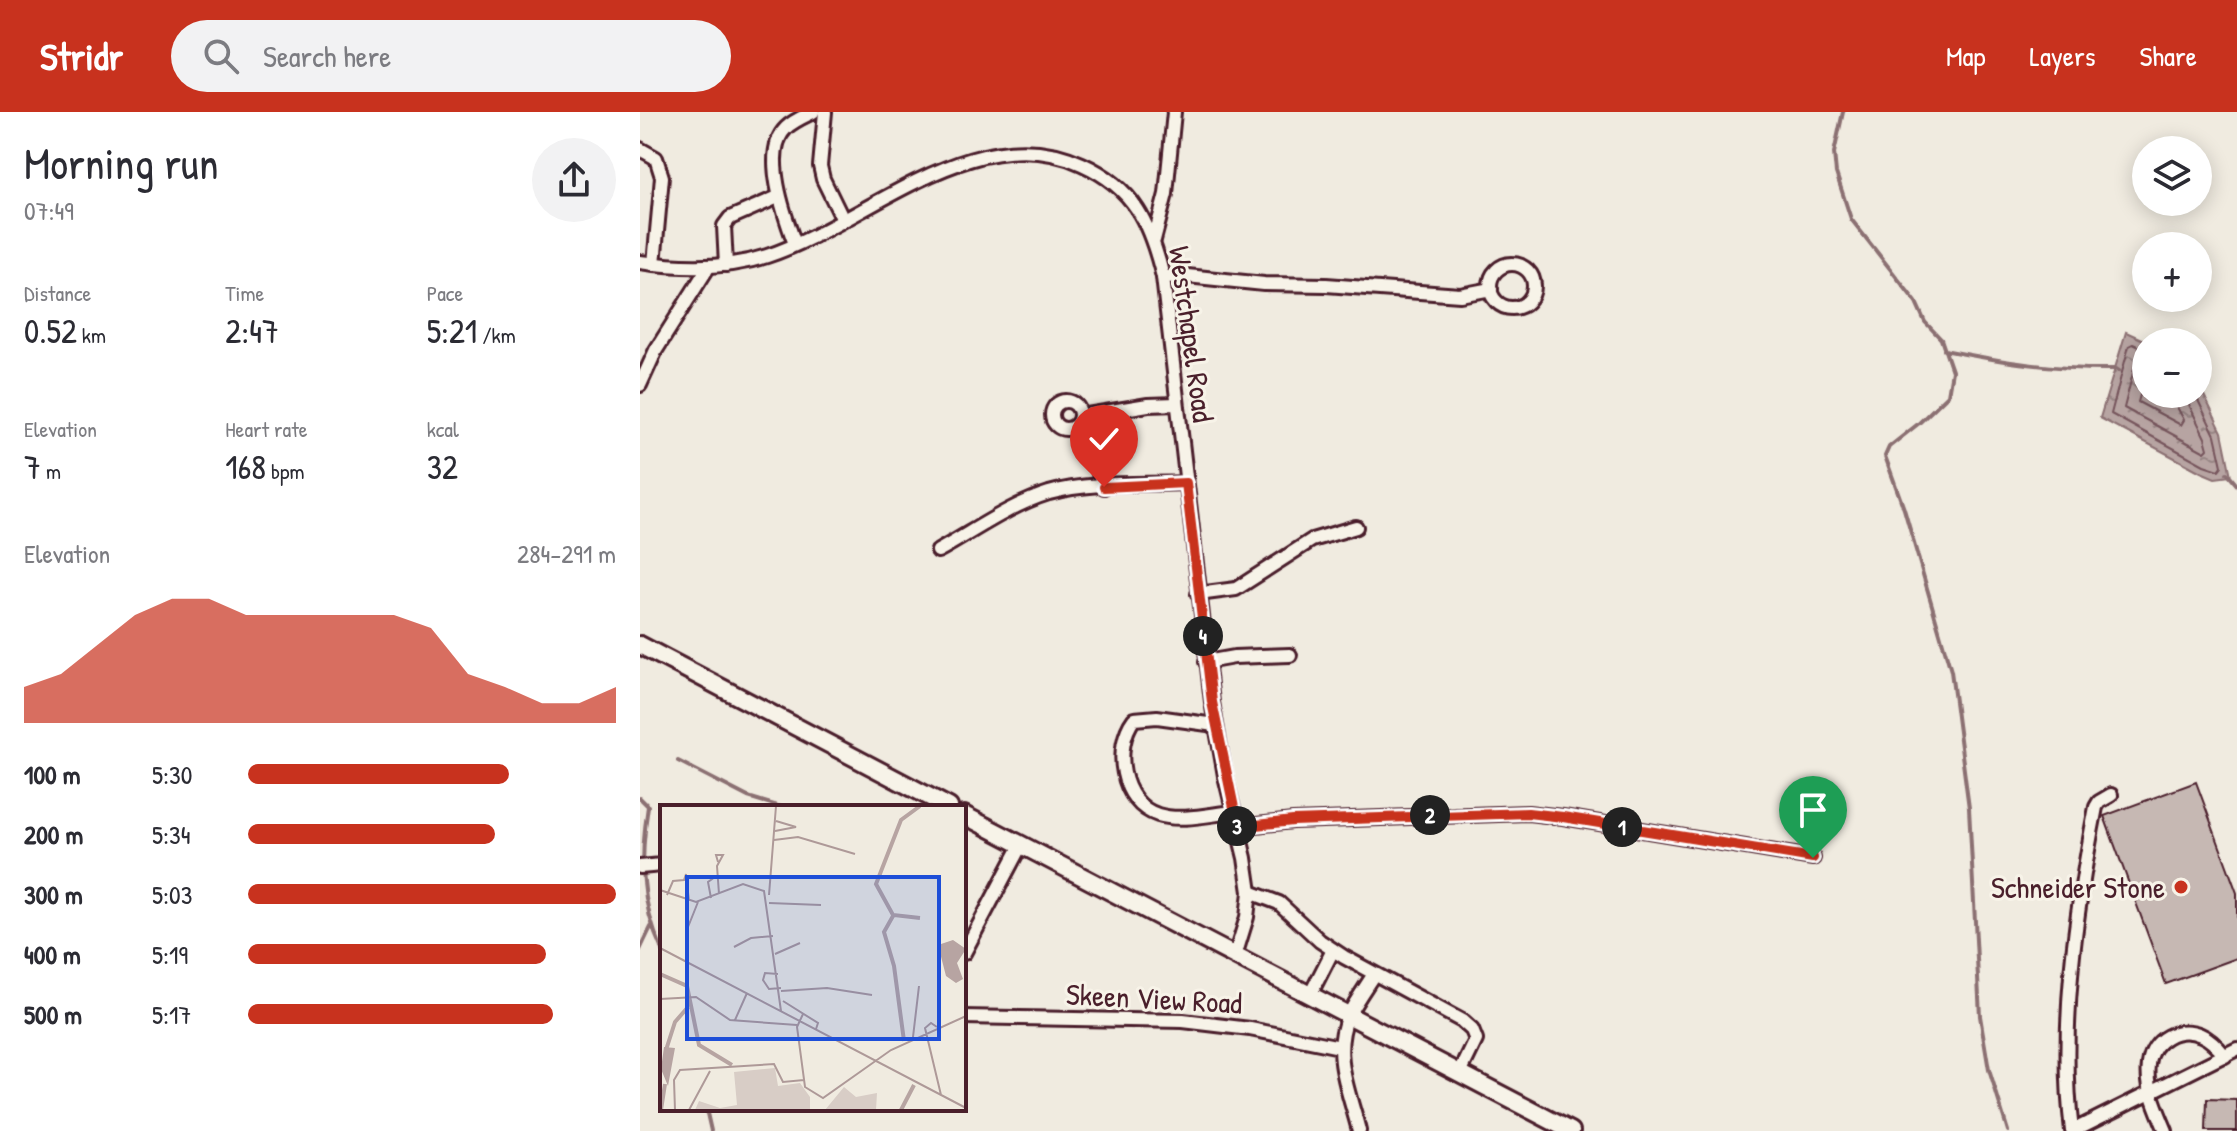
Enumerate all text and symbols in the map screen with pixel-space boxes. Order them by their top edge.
search box [171,20,731,92]
text: Stridr [40,30,123,82]
icon: search [199,34,243,78]
text: Search here [263,36,391,76]
text: Map [1946,37,1986,75]
text: Layers [2030,37,2095,75]
text: Share [2139,37,2197,75]
text: Morning run [24,133,219,193]
map controls [2132,136,2212,408]
button: layers [2132,136,2212,216]
button: share [532,138,616,222]
text: 07:49 [24,193,74,228]
button: + [2132,232,2212,312]
street label: Westchapel Road [1160,244,1224,425]
text: Distance [24,278,91,308]
text: Time [225,278,264,308]
text: Pace [427,278,463,308]
text: 0.52 [24,308,77,354]
text: 2:47 [225,308,279,354]
text: 5:21 [427,308,477,354]
text: km [77,320,106,350]
text: /km [477,320,516,350]
button: − [2132,328,2212,408]
pin [1070,405,1138,487]
text: Elevation [24,414,97,444]
text: Heart rate [225,414,308,444]
text: kcal [427,414,459,444]
icon: check [1082,417,1126,461]
text: 7 [24,444,41,490]
text: 168 [225,444,266,490]
text: 32 [427,444,458,490]
text: m [41,456,61,486]
text: bpm [266,456,304,486]
text: Elevation [24,536,110,571]
text: 284–291 m [517,536,616,571]
pin: 4 [1183,616,1223,656]
text: 4 [1199,621,1207,651]
text: 100 m [24,757,80,792]
text: 5:30 [152,757,192,792]
pin [1779,776,1847,858]
icon: arrive [1791,788,1835,832]
pin: 2 [1410,795,1450,835]
text: 2 [1425,800,1435,830]
inset map [660,805,966,1111]
pin: 3 [1217,806,1257,846]
pin: 1 [1602,807,1642,847]
text: 3 [1232,811,1242,841]
text: 1 [1618,812,1626,842]
text: 200 m [24,817,83,852]
text: 5:34 [152,817,190,852]
place label: Schneider Stone [1991,867,2165,907]
text: 300 m [24,877,83,912]
text: 5:03 [152,877,192,912]
marker: Schneider Stone [2172,878,2190,896]
text: 400 m [24,937,81,972]
text: 5:19 [152,937,188,972]
street label: Skeen View Road [1065,973,1243,1023]
text: 500 m [24,997,82,1032]
text: 5:17 [152,997,191,1032]

